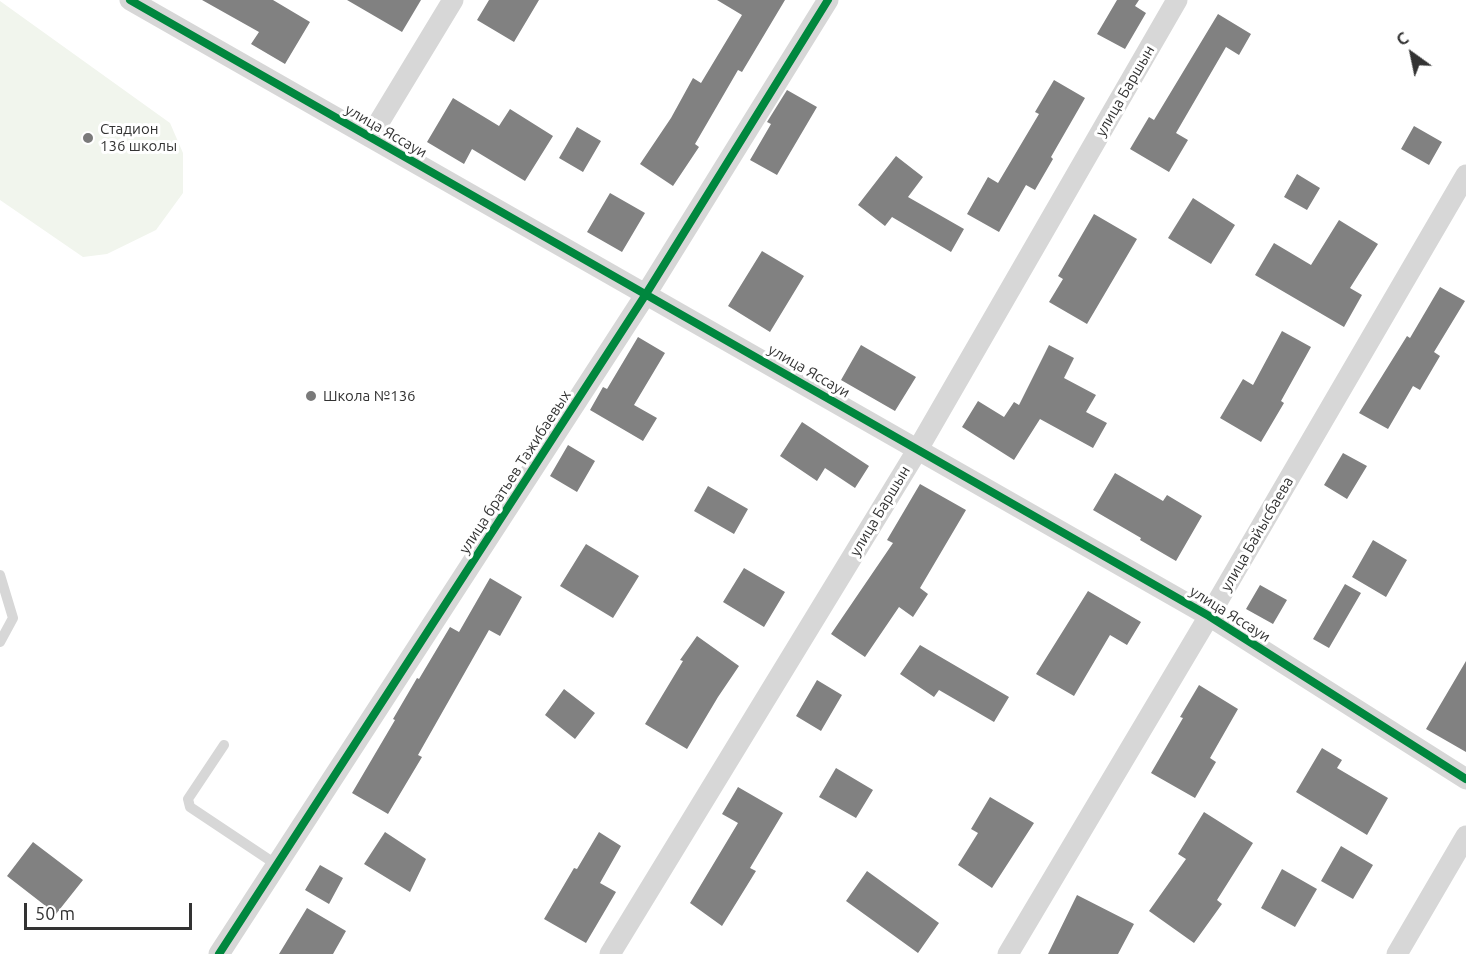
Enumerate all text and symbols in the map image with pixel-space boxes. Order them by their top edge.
north arrow [1382,24,1442,84]
text: С [1393,29,1411,49]
street label: улица Баршын [1092,42,1158,140]
street label: улица Яссауи [342,100,430,162]
place label: Стадион 136 школы [100,120,177,155]
marker: Стадион 136 школы [81,131,95,145]
street label: улица Яссауи [765,340,853,402]
place label: Школа №136 [323,387,416,405]
street label: улица братьев Тажибаевых [455,387,575,557]
marker: Школа №136 [304,389,318,403]
street label: улица Баршын [846,463,914,559]
street label: улица Байысбаева [1217,474,1297,594]
street label: улица Яссауи [1186,582,1274,646]
scale bar [27,891,195,929]
text: 50 m [35,903,75,923]

